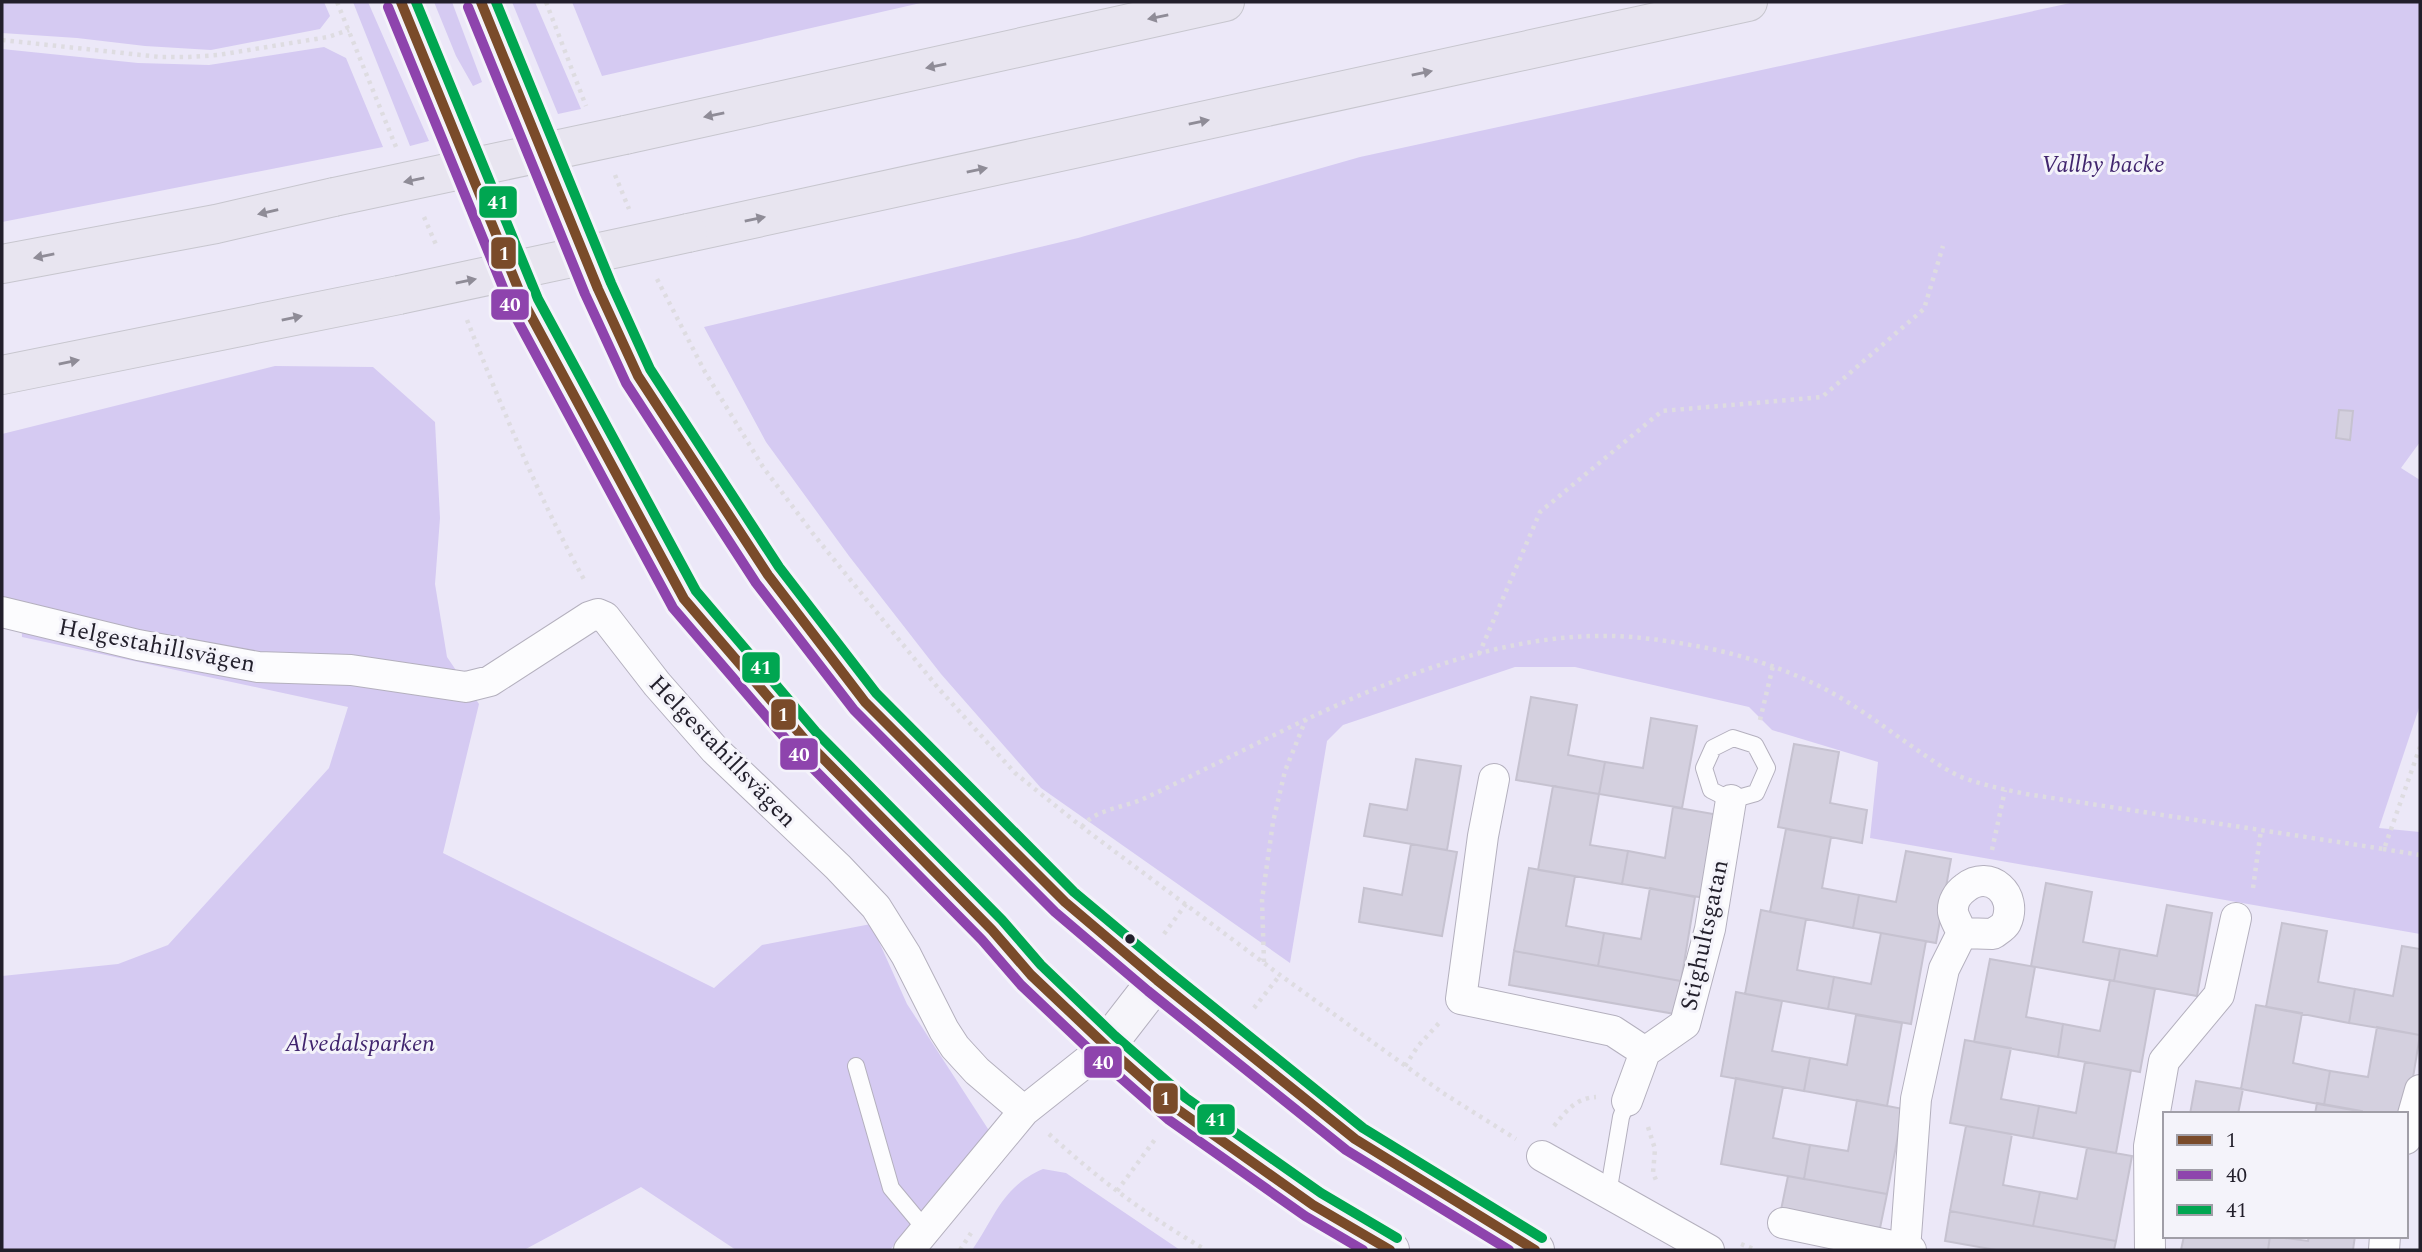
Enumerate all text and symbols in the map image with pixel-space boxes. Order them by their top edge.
one-way arrow [1147,11,1169,22]
one-way arrow [925,60,947,71]
one-way arrow [1411,68,1433,79]
one-way arrow [703,110,725,121]
one-way arrow [1188,116,1210,127]
park label: Vallby backe [2041,147,2165,183]
one-way arrow [966,165,988,176]
one-way arrow [403,174,425,185]
line badge: 41 [478,185,518,219]
text: 41 [487,189,509,218]
one-way arrow [257,207,279,218]
one-way arrow [744,213,766,224]
line badge: 1 [490,236,517,270]
text: 1 [499,240,509,269]
one-way arrow [33,251,55,262]
one-way arrow [455,275,477,286]
line badge: 40 [490,288,530,321]
text: 40 [499,291,521,320]
one-way arrow [281,312,303,323]
one-way arrow [58,357,80,368]
street label: Helgestahillsvägen [55,609,259,683]
line badge: 41 [741,651,781,684]
text: 41 [750,654,772,683]
street label: Helgestahillsvägen [640,667,805,836]
line badge: 1 [770,698,797,731]
text: 1 [778,701,788,730]
line badge: 40 [779,737,819,771]
text: 40 [788,741,810,770]
street label: Stighultsgatan [1671,856,1739,1014]
unlabelled marker [1123,932,1137,946]
park label: Alvedalsparken [284,1026,435,1062]
line badge: 40 [1083,1045,1123,1079]
text: 40 [1092,1049,1114,1078]
line badge: 1 [1152,1082,1179,1115]
text: 1 [1160,1085,1170,1114]
line badge: 41 [1196,1103,1236,1136]
text: 41 [1205,1106,1227,1135]
legend [2163,1112,2408,1238]
text: 1 [2226,1125,2237,1157]
text: 40 [2226,1160,2247,1192]
text: 41 [2226,1195,2247,1227]

